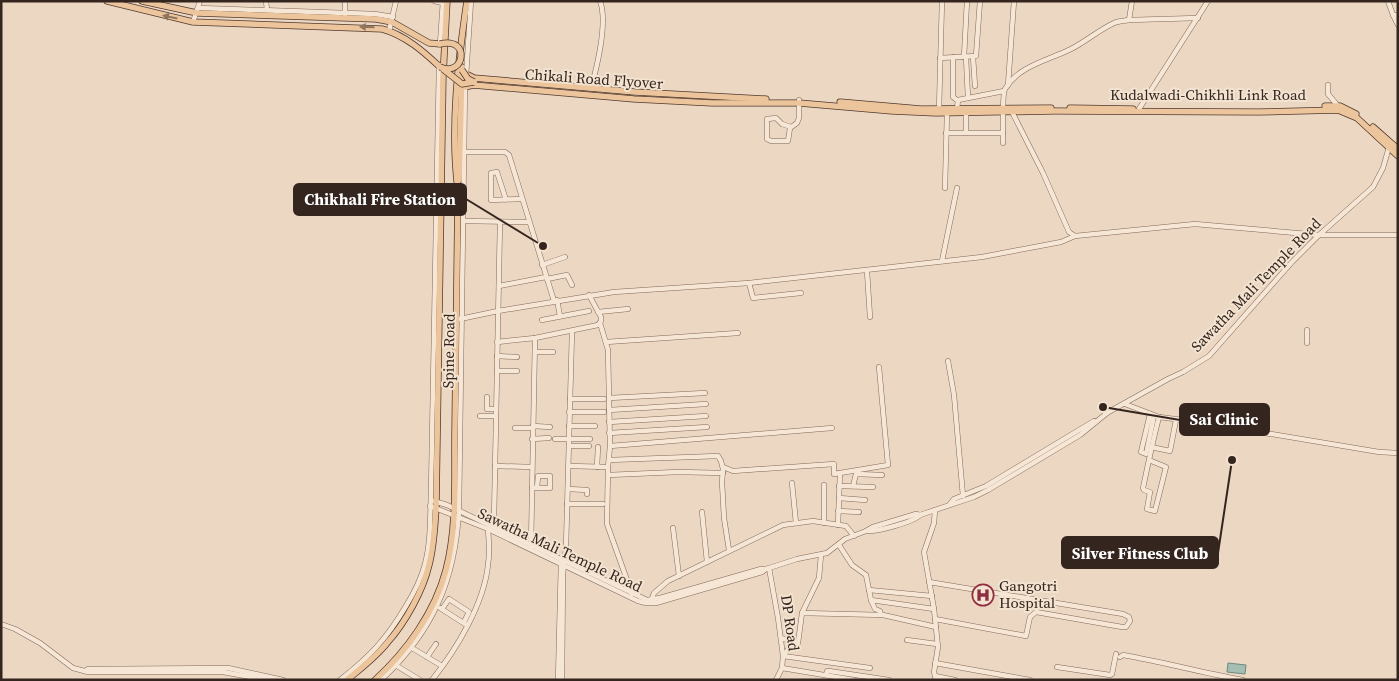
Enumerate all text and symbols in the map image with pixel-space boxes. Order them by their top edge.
one-way arrow [162,13,177,21]
one-way arrow [359,23,375,31]
street label: Chikali Road Flyover [524,63,665,94]
street label: Kudalwadi-Chikhli Link Road [1110,84,1307,105]
callout: Chikhali Fire Station [294,184,466,215]
text: Chikhali Fire Station [304,188,456,210]
street label: Sawatha Mali Temple Road [1186,213,1326,356]
street label: Spine Road [437,313,460,389]
callout: Sai Clinic [1180,404,1269,435]
text: Sai Clinic [1190,408,1258,430]
street label: Sawatha Mali Temple Road [475,502,646,597]
callout: Silver Fitness Club [1062,537,1218,568]
text: Silver Fitness Club [1072,542,1208,564]
place label: Gangotri Hospital [999,575,1057,613]
hospital icon: Gangotri Hospital [971,583,995,607]
street label: DP Road [776,593,805,653]

